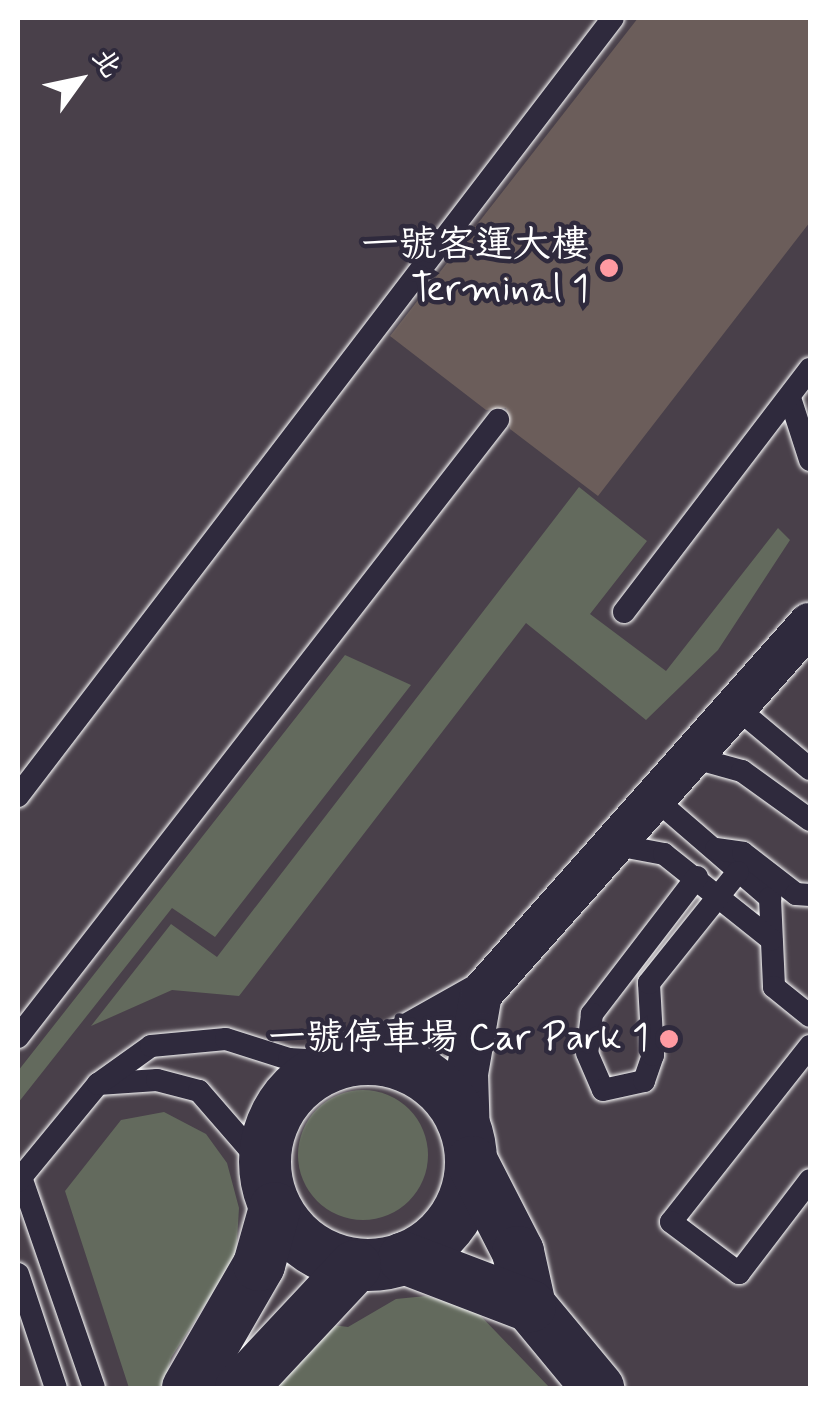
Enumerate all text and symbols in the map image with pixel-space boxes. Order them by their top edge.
north arrow [30,30,130,130]
text: 北 [82,42,129,85]
place label: 一號客運大樓 Terminal 1 [361,223,589,312]
marker: 一號客運大樓 Terminal 1 [598,257,620,279]
place label: 一號停車場 Car Park 1 [273,1016,649,1062]
marker: 一號停車場 Car Park 1 [658,1028,680,1050]

